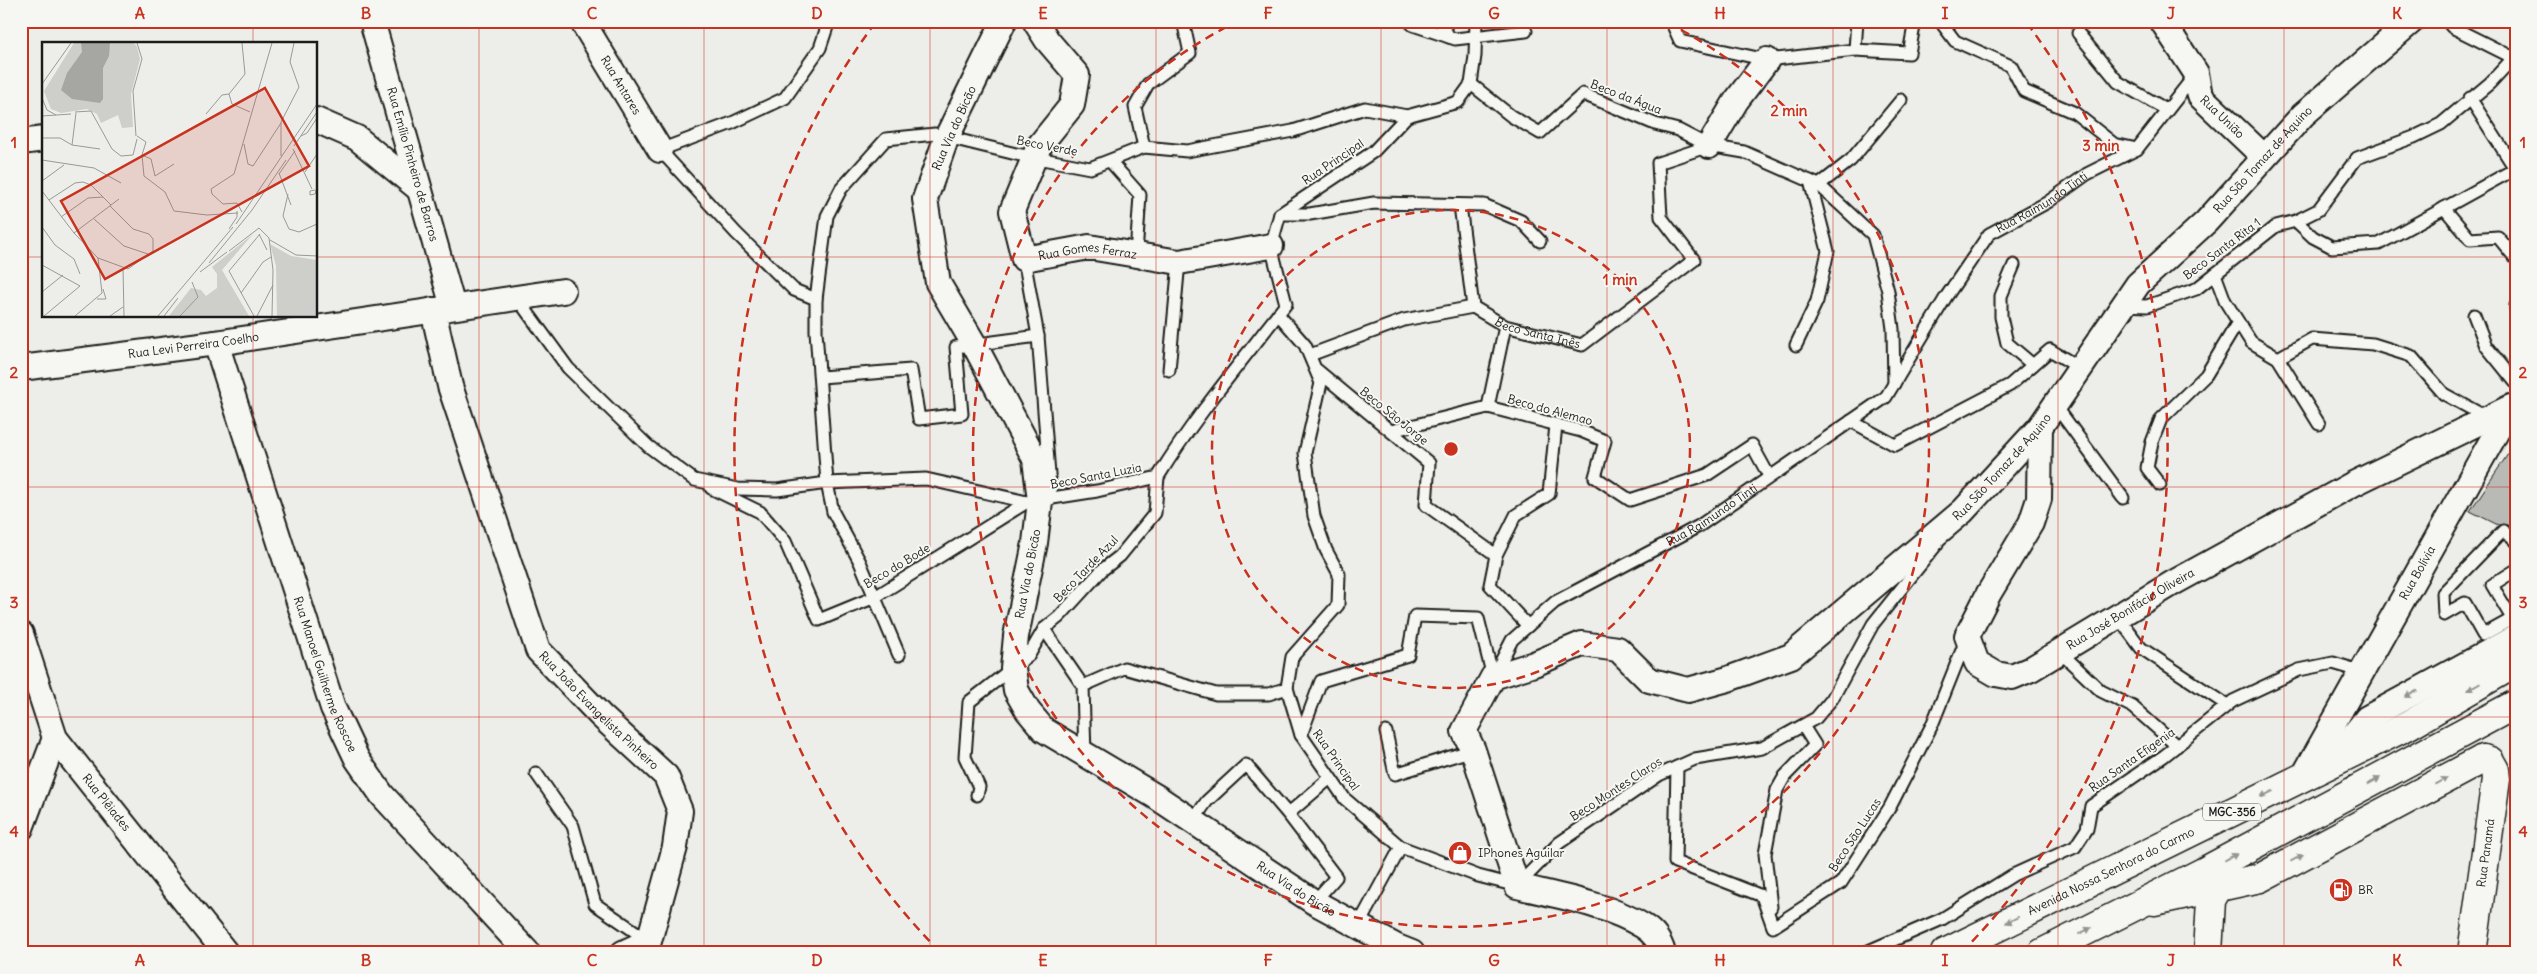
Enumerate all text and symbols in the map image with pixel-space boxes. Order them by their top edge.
text: A [135,3,145,23]
text: B [361,3,372,23]
text: C [587,3,598,23]
text: D [811,3,823,23]
text: E [1038,3,1048,23]
text: F [1263,3,1273,23]
text: G [1488,3,1500,23]
text: H [1714,3,1726,23]
text: I [1942,3,1949,23]
text: J [2167,3,2176,23]
text: K [2392,3,2402,23]
inset map [42,42,318,318]
street label: Rua Antares [598,53,645,117]
street label: Beco da Água [1589,76,1664,117]
street label: Rua Via do Bicão [928,83,979,172]
street label: Rua Emílio Pinheiro de Barros [384,85,442,243]
street label: Rua União [2197,92,2248,141]
text: 2 min [1771,101,1808,120]
street label: Rua São Tomaz de Aquino [2210,102,2315,216]
text: 1 [11,132,17,152]
street label: Beco Verde [1015,132,1079,159]
text: 1 [2520,132,2526,152]
street label: Rua Principal [1299,135,1366,188]
text: 3 min [2082,136,2120,155]
street label: Rua Raimundo Tinti [1993,168,2090,236]
street label: Beco Santa Rita 1 [2180,215,2263,283]
street label: Rua Gomes Ferraz [1037,239,1138,263]
text: 1 min [1603,270,1638,289]
street label: Beco Santa Inês [1492,314,1582,351]
street label: Rua Levi Perreira Coelho [127,329,260,361]
text: 2 [10,362,19,382]
text: 2 [2519,362,2528,382]
street label: Beco São Jorge [1357,383,1432,448]
street label: Beco do Alemao [1506,391,1595,428]
street label: Rua São Tomaz de Aquino [1949,410,2054,524]
centre of rings [1442,440,1460,458]
street label: Beco Santa Luzia [1049,459,1143,492]
street label: Rua Raimundo Tinti [1663,480,1760,549]
street label: Rua Via do Bicão [1011,528,1044,620]
street label: Beco Tarde Azul [1050,532,1121,605]
street label: Beco do Bode [861,540,933,591]
street label: Rua Bolívia [2396,543,2438,602]
street label: Rua José Bonifácio Oliveira [2064,565,2197,653]
text: 3 [9,592,19,612]
text: 3 [2518,592,2528,612]
street label: Rua Manoel Guilherme Roscoe [291,594,361,754]
street label: Rua João Evangelista Pinheiro [536,648,662,773]
one-way arrow [2466,683,2481,691]
one-way arrow [2404,690,2419,698]
street label: Rua Santa Efigenia [2086,724,2178,795]
street label: Rua Principal [1310,726,1363,793]
street label: Beco Montes Claros [1567,753,1664,824]
street label: Rua Plêiades [79,771,134,834]
one-way arrow [2366,777,2381,785]
one-way arrow [2434,777,2447,786]
one-way arrow [2260,790,2275,798]
street label: Beco São Lucas [1825,795,1884,874]
road number: MGC-356 [2203,804,2261,820]
street label: Rua Panamá [2473,817,2497,888]
text: 4 [9,821,19,841]
text: 4 [2518,821,2528,841]
street label: Avenida Nossa Senhora do Carmo [2025,824,2197,918]
shop icon: IPhones Aguilar [1447,840,1473,866]
place label: IPhones Aguilar [1478,845,1564,860]
one-way arrow [2224,853,2237,862]
one-way arrow [2290,854,2305,862]
street label: Rua Via do Bicão [1254,858,1339,919]
fuel station icon: BR [2328,877,2354,903]
place label: BR [2358,882,2374,897]
one-way arrow [2004,916,2019,924]
one-way arrow [2078,927,2093,935]
text: A [135,950,145,970]
text: B [361,950,372,970]
text: C [587,950,598,970]
text: D [811,950,823,970]
text: E [1038,950,1048,970]
text: F [1263,950,1273,970]
text: G [1488,950,1500,970]
text: H [1714,950,1726,970]
text: I [1942,950,1949,970]
text: J [2167,950,2176,970]
text: K [2392,950,2402,970]

